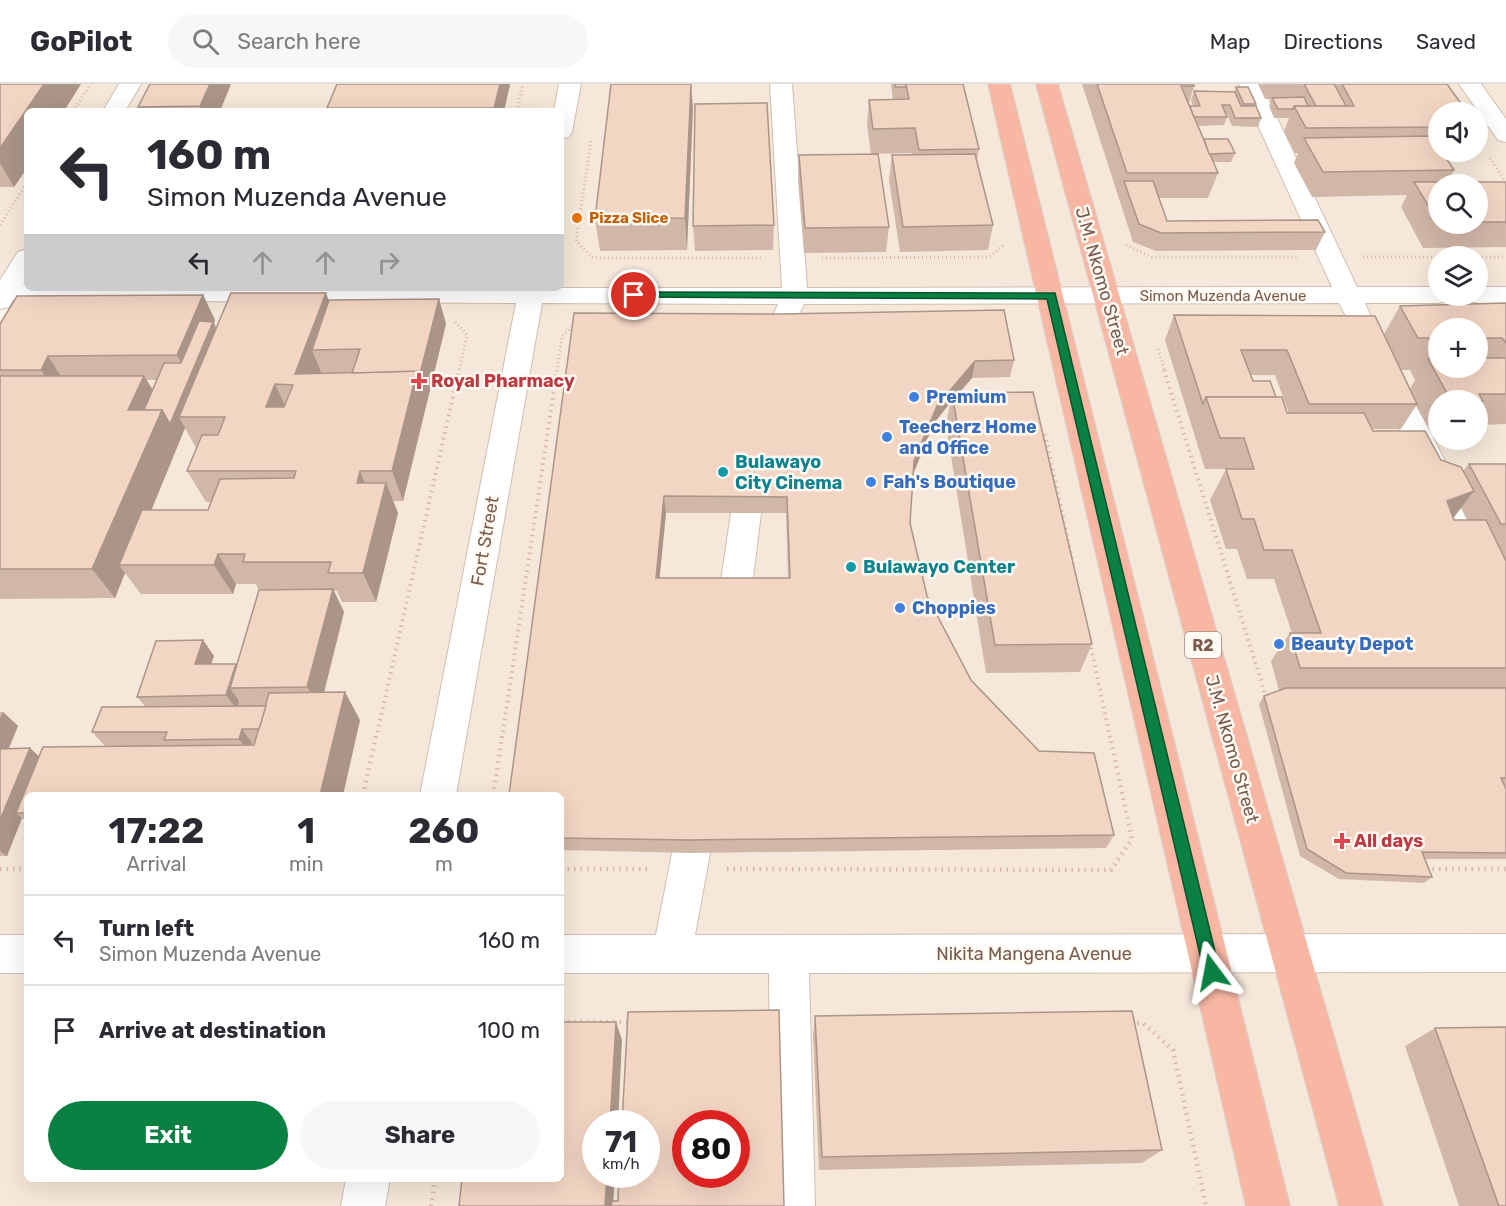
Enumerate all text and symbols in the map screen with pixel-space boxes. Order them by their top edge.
search box [168,14,588,68]
text: GoPilot [30,25,132,58]
icon: search [189,25,222,58]
text: Search here [237,28,361,55]
text: Map [1210,29,1251,54]
text: Directions [1284,29,1383,54]
text: Saved [1416,29,1476,54]
map controls [1428,102,1488,450]
button: sound [1428,102,1488,162]
text: 160 m [147,130,271,180]
icon: left [48,132,126,210]
button: search [1428,174,1488,234]
text: Simon Muzenda Avenue [147,181,447,213]
street label: J.M. Nkomo Street [1070,204,1134,358]
place label: Pizza Slice [589,209,668,227]
marker: Pizza Slice [570,211,584,225]
icon: left [183,246,216,279]
icon: ahead [246,246,279,279]
icon: ahead [309,246,342,279]
icon: right [372,246,405,279]
button: layers [1428,246,1488,306]
pin [608,269,659,320]
icon: arrive [617,278,650,311]
street label: Simon Muzenda Avenue [1140,287,1306,305]
button: + [1428,318,1488,378]
place label: Royal Pharmacy [431,370,575,392]
marker: Royal Pharmacy [412,374,426,388]
place label: Premium [926,386,1007,408]
marker: Premium [907,390,921,404]
button: − [1428,390,1488,450]
place label: Teecherz Home and Office [899,416,1037,459]
marker: Teecherz Home and Office [880,430,894,444]
place label: Bulawayo City Cinema [735,451,842,494]
marker: Bulawayo City Cinema [716,465,730,479]
place label: Fah's Boutique [883,471,1016,493]
marker: Fah's Boutique [864,475,878,489]
street label: Fort Street [466,494,504,588]
place label: Bulawayo Center [863,556,1015,578]
marker: Bulawayo Center [844,560,858,574]
place label: Choppies [912,597,996,619]
marker: Choppies [893,601,907,615]
road number: R2 [1185,632,1221,658]
place label: Beauty Depot [1291,633,1413,655]
marker: Beauty Depot [1272,637,1286,651]
street label: J.M. Nkomo Street [1200,672,1264,826]
text: 17:22 [109,809,204,852]
text: 1 [297,809,315,852]
text: 260 [408,809,479,852]
place label: All days [1354,830,1423,852]
marker: All days [1335,834,1349,848]
text: Arrival [126,852,186,876]
text: min [289,852,324,876]
text: m [435,852,453,876]
text: Turn left [99,915,194,942]
icon: left [48,924,81,957]
text: 160 m [478,927,540,954]
position arrow [1180,940,1244,1004]
text: Simon Muzenda Avenue [99,942,321,966]
street label: Nikita Mangena Avenue [936,943,1132,965]
icon: arrive [48,1014,81,1047]
text: Arrive at destination [99,1017,326,1044]
text: 100 m [478,1017,540,1044]
button: Exit [48,1101,288,1170]
button: Share [300,1101,540,1170]
speed limit sign: 80 [672,1110,750,1188]
text: 71 [605,1124,637,1160]
text: km/h [602,1155,640,1173]

